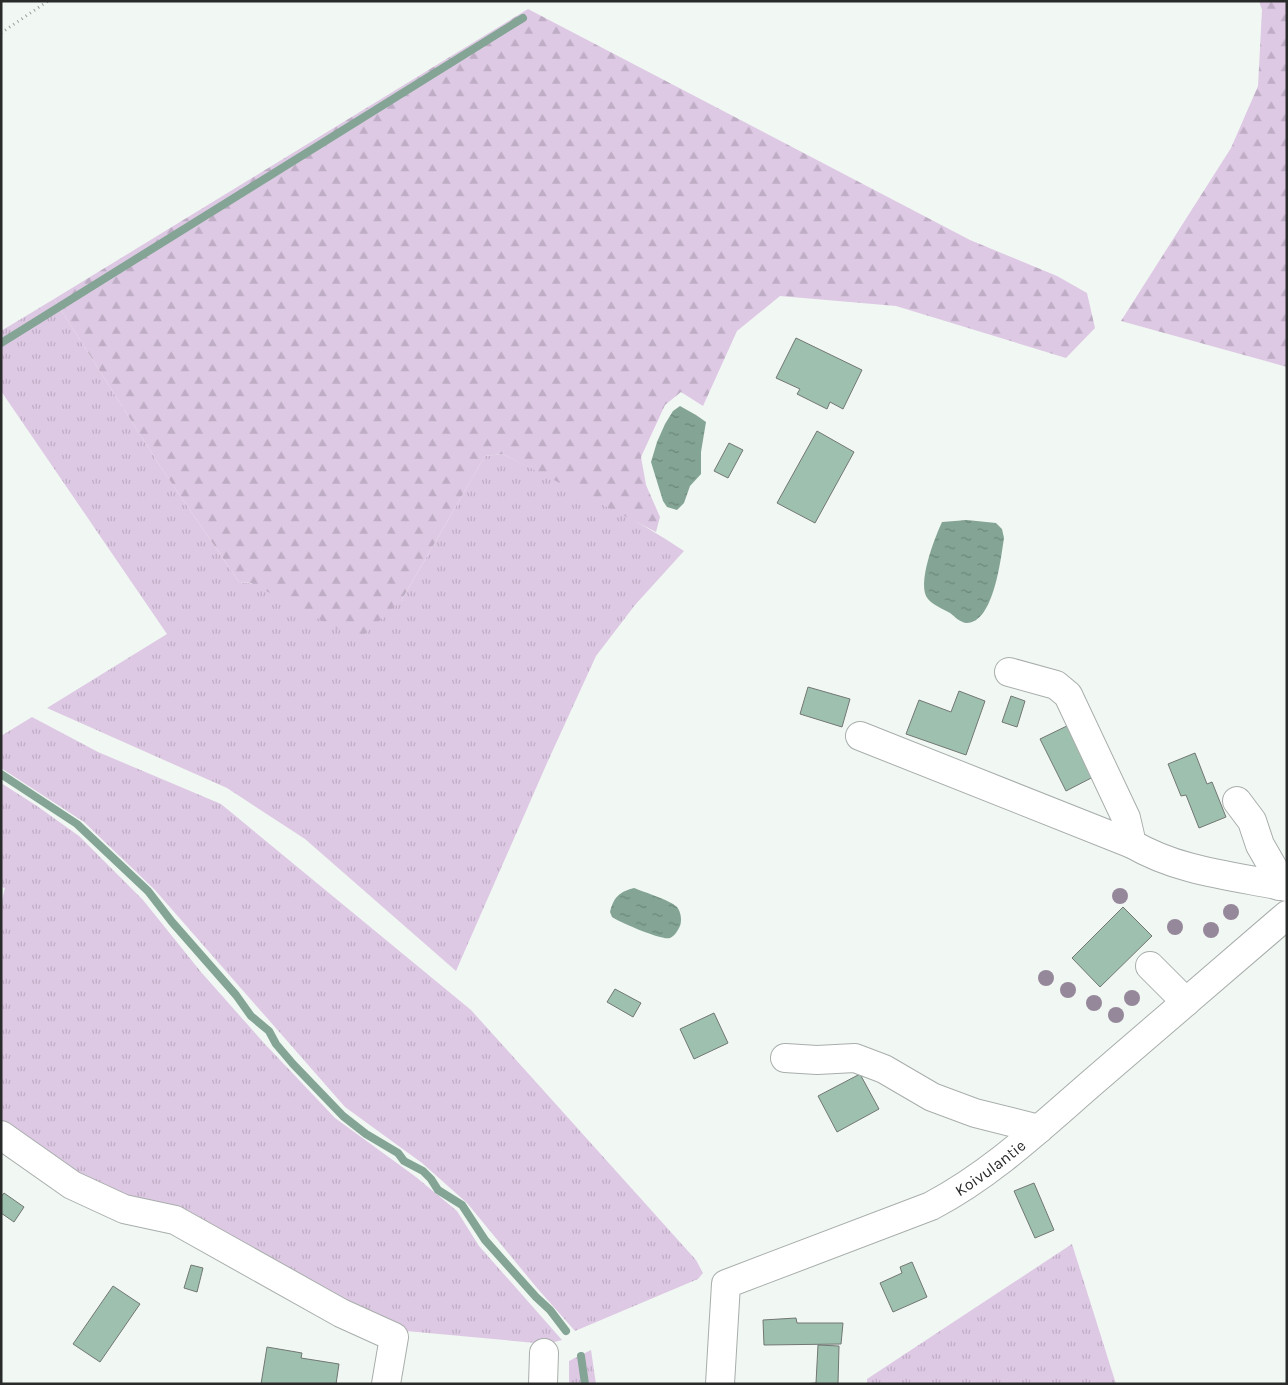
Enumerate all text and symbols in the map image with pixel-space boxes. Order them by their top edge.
street label: Koivulantie [951,1136,1029,1200]

